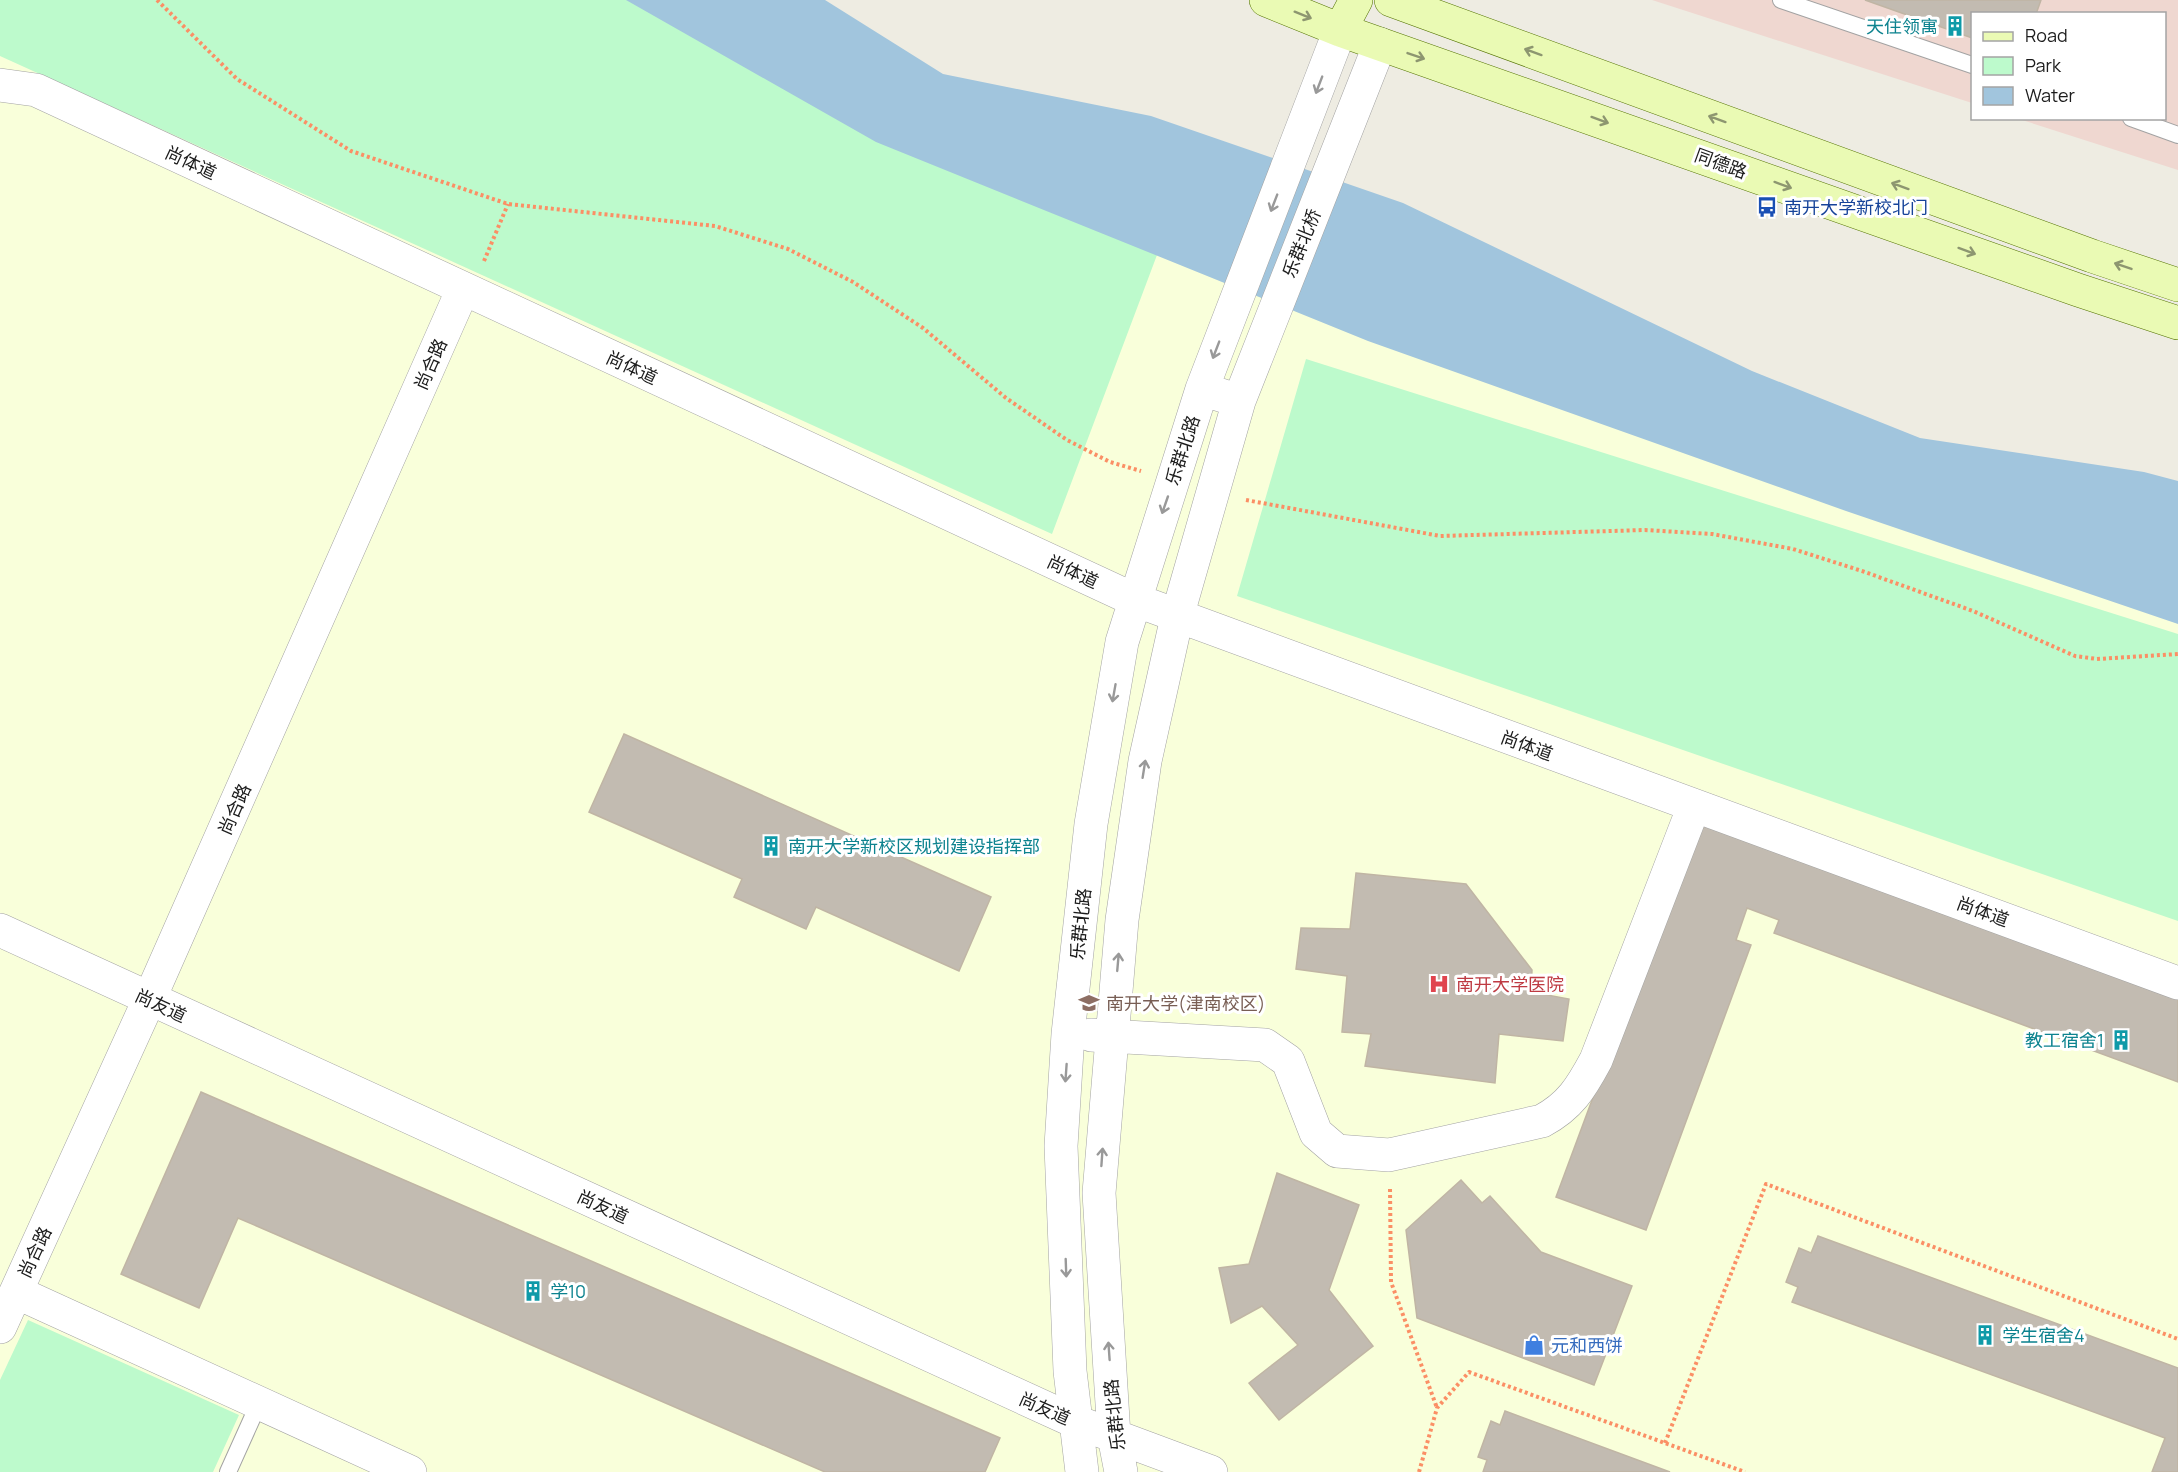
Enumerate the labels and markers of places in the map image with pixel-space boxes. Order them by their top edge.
place label: 天住领寓 [1866,14,1938,38]
building icon: 天住领寓 [1943,14,1967,38]
bus stop icon: 南开大学新校北门 [1755,195,1779,219]
place label: 南开大学新校北门 [1784,195,1928,219]
building icon: 南开大学新校区规划建设指挥部 [759,834,783,858]
place label: 南开大学新校区规划建设指挥部 [788,834,1040,858]
hospital icon: 南开大学医院 [1427,972,1451,996]
place label: 南开大学医院 [1456,972,1564,996]
school or university icon: 南开大学(津南校区) [1077,991,1101,1015]
place label: 南开大学(津南校区) [1106,991,1265,1015]
place label: 教工宿舍1 [2025,1028,2104,1052]
building icon: 教工宿舍1 [2109,1028,2133,1052]
building icon: 学10 [521,1279,545,1303]
place label: 学10 [550,1279,586,1303]
building icon: 学生宿舍4 [1973,1323,1997,1347]
place label: 学生宿舍4 [2002,1323,2085,1347]
shop icon: 元和西饼 [1522,1333,1546,1357]
place label: 元和西饼 [1551,1333,1623,1357]

